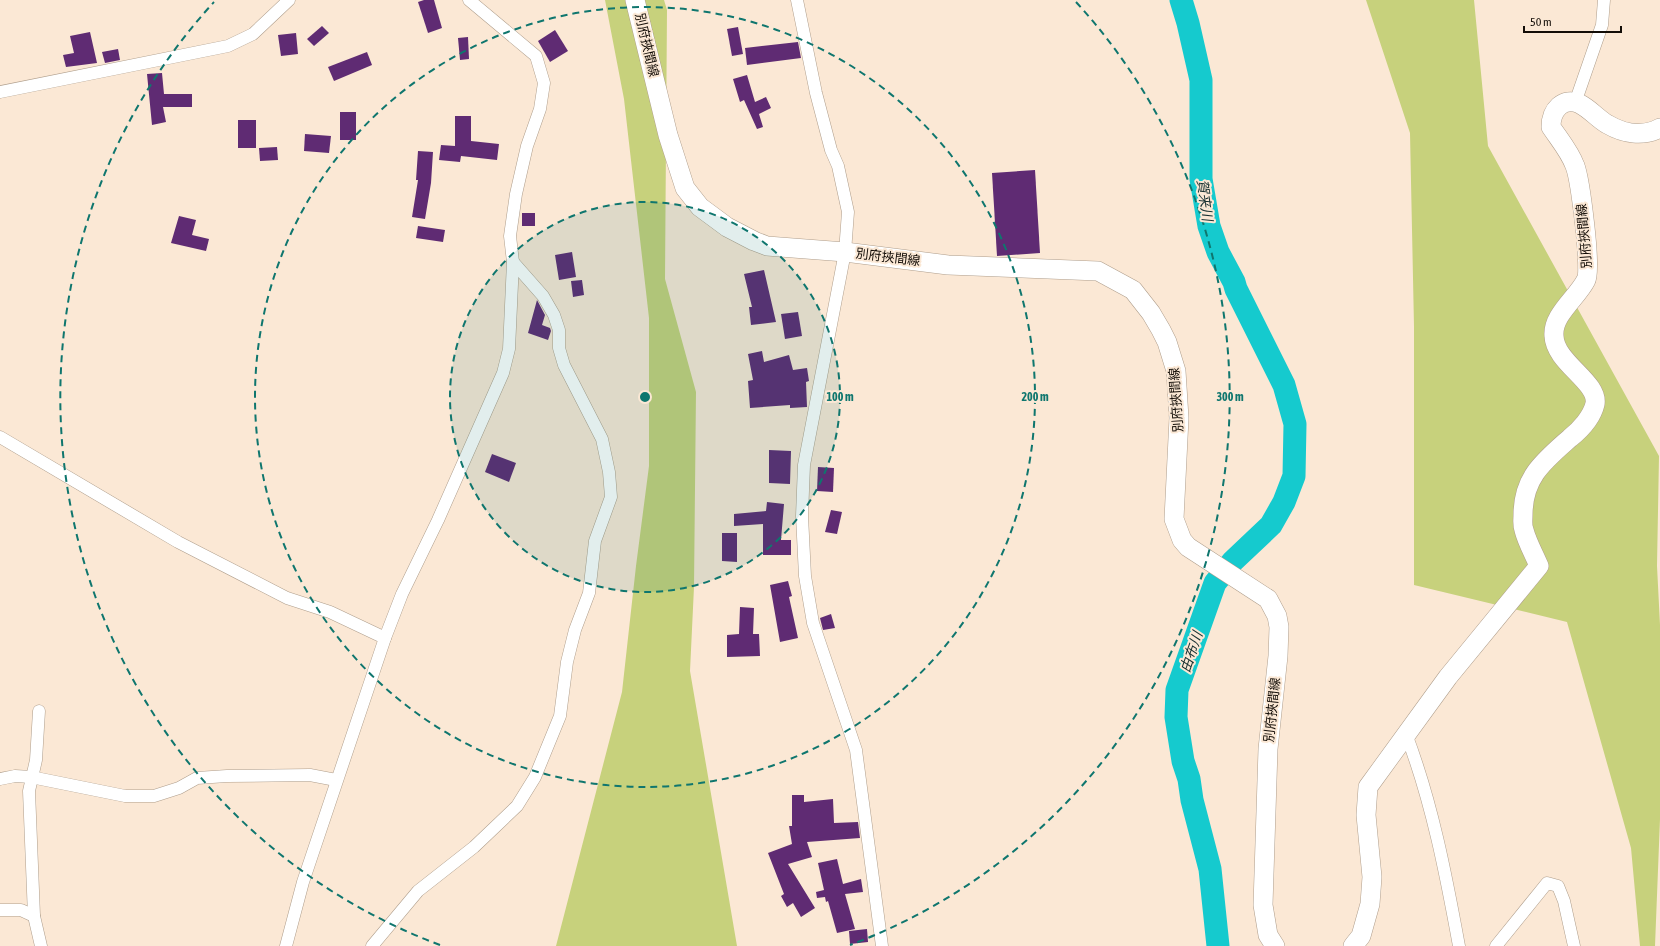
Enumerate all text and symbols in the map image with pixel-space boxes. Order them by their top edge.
scale bar [1524,8,1621,34]
street label: 別府挾間線 [632,12,662,78]
text: 50 m [1530,15,1552,29]
water label: 賀来川 [1194,178,1216,224]
street label: 別府挾間線 [1574,203,1594,269]
street label: 別府挾間線 [855,246,921,268]
street label: 別府挾間線 [1166,367,1186,433]
centre of rings [638,390,652,404]
text: 100 m [826,390,854,404]
text: 200 m [1021,390,1049,404]
text: 300 m [1216,390,1244,404]
water label: 由布川 [1177,628,1206,674]
street label: 別府挾間線 [1261,677,1283,743]

